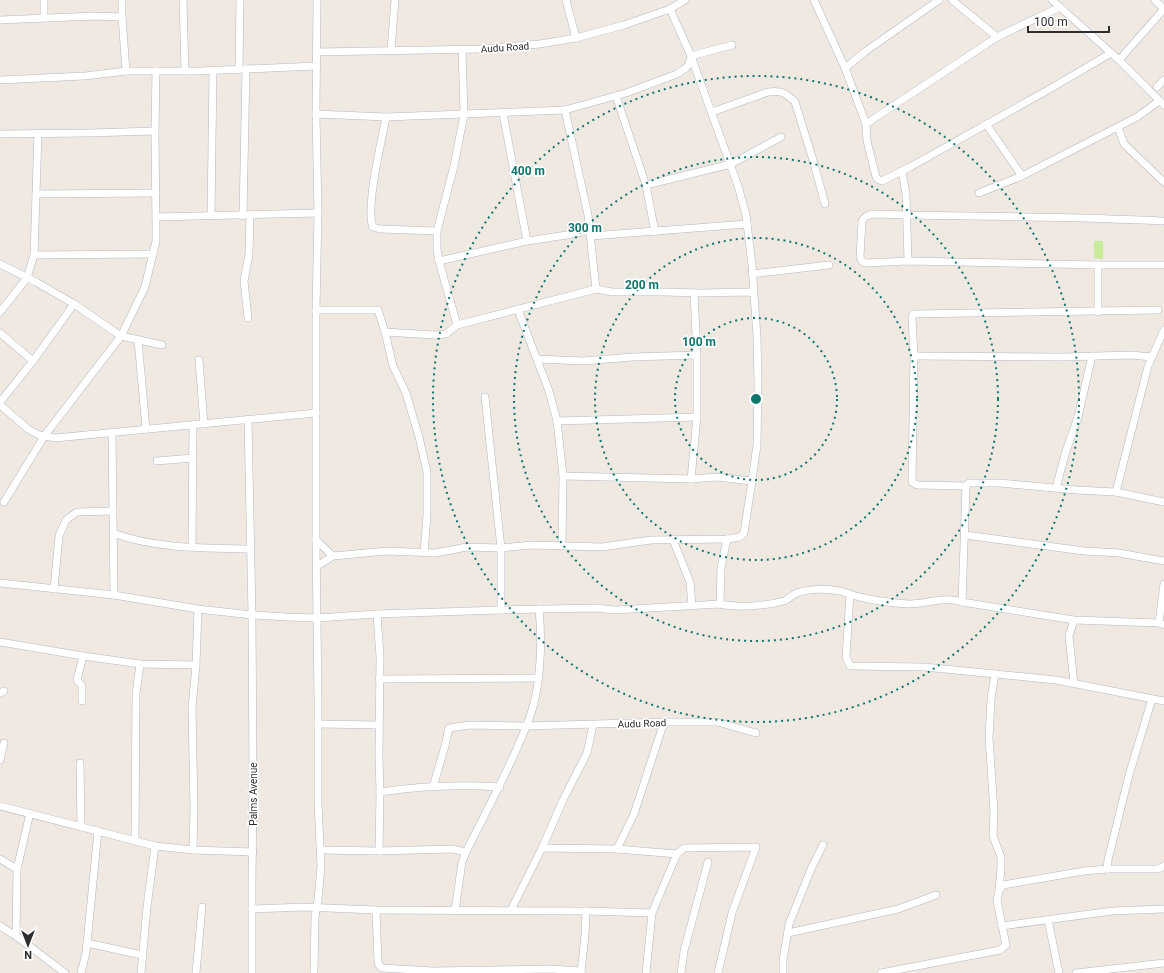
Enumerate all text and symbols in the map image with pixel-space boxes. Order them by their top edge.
scale bar [1028,8,1109,34]
text: 100 m [1034,15,1068,29]
street label: Audu Road [480,40,530,55]
text: 400 m [511,164,545,178]
text: 300 m [568,221,602,235]
text: 200 m [625,278,659,292]
text: 100 m [682,335,716,349]
centre of rings [749,392,763,406]
street label: Audu Road [618,717,666,730]
street label: Palms Avenue [248,762,259,826]
north arrow [8,925,48,965]
text: N [24,948,32,961]

